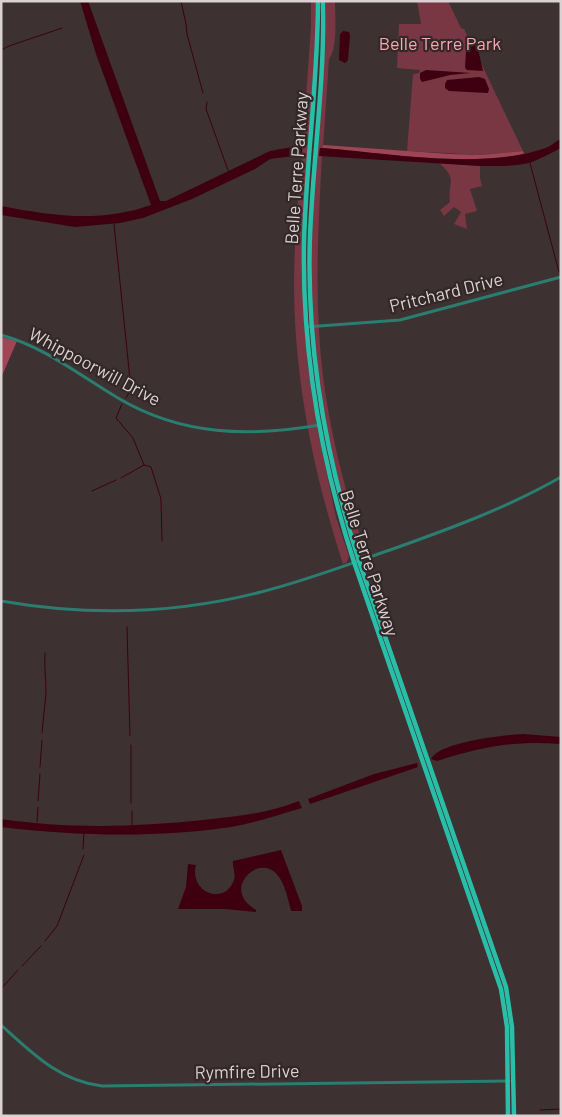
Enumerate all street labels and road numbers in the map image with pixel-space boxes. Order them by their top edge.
street label: Belle Terre Parkway [280,91,312,245]
street label: Pritchard Drive [387,267,505,317]
street label: Whippoorwill Drive [25,322,165,410]
street label: Belle Terre Parkway [336,487,404,639]
street label: Rymfire Drive [194,1059,300,1083]

